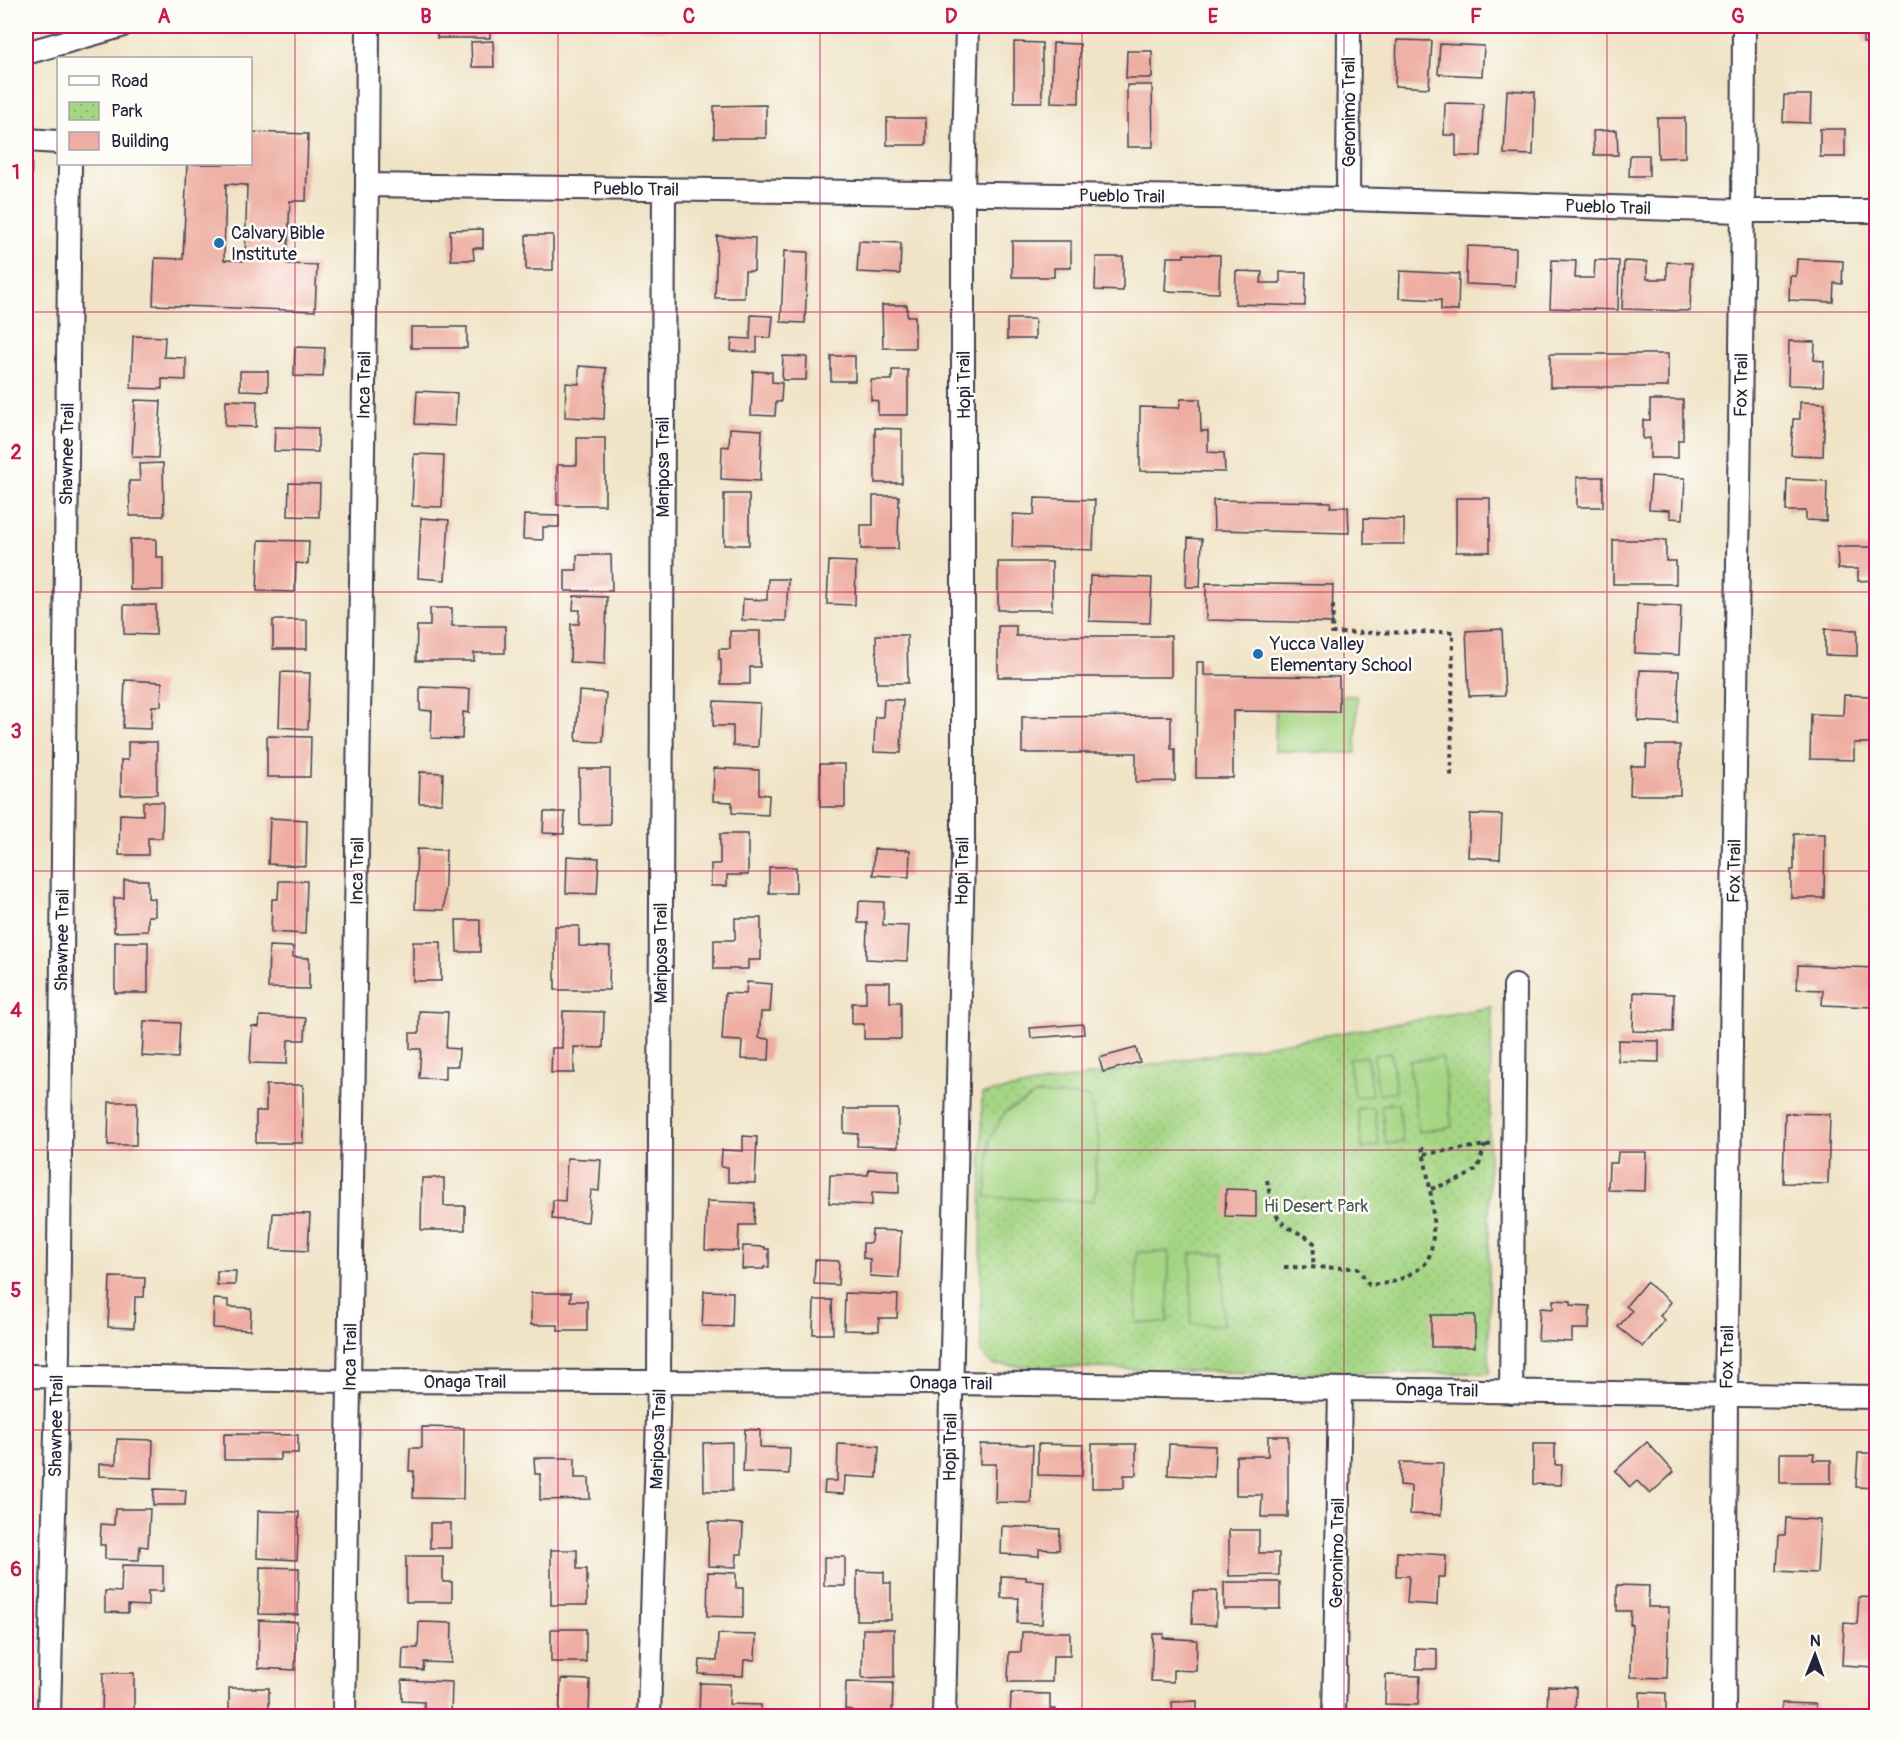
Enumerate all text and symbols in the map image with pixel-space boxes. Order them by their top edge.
text: A [158,4,171,29]
text: B [420,4,432,29]
text: C [683,4,695,29]
text: D [945,4,958,29]
text: E [1208,4,1219,29]
text: F [1470,4,1482,29]
text: G [1731,4,1745,29]
legend [57,57,252,165]
street label: Geronimo Trail [1338,57,1361,167]
text: Road [111,70,148,93]
text: Park [111,100,143,123]
text: Building [111,130,169,153]
text: 1 [12,160,20,185]
street label: Pueblo Trail [593,177,679,202]
street label: Pueblo Trail [1079,184,1165,209]
street label: Pueblo Trail [1564,195,1652,220]
place label: Calvary Bible Institute [231,222,325,266]
marker: Calvary Bible Institute [212,236,226,250]
street label: Inca Trail [352,351,377,419]
street label: Hopi Trail [953,351,976,419]
street label: Fox Trail [1729,353,1754,417]
street label: Shawnee Trail [55,402,80,506]
street label: Mariposa Trail [652,416,675,518]
text: 2 [10,440,22,465]
place label: Yucca Valley Elementary School [1269,633,1412,677]
marker: Yucca Valley Elementary School [1251,647,1265,661]
text: 3 [10,719,22,744]
street label: Inca Trail [345,837,370,905]
street label: Hopi Trail [950,837,975,906]
street label: Fox Trail [1722,839,1747,903]
street label: Shawnee Trail [50,888,75,992]
street label: Mariposa Trail [650,902,673,1004]
text: 4 [10,998,22,1023]
park label: Hi Desert Park [1264,1195,1369,1218]
text: 5 [11,1278,22,1303]
street label: Inca Trail [338,1323,363,1391]
street label: Fox Trail [1715,1325,1740,1389]
street label: Onaga Trail [423,1371,507,1394]
street label: Onaga Trail [909,1371,993,1396]
street label: Shawnee Trail [44,1374,69,1478]
street label: Onaga Trail [1395,1378,1479,1403]
street label: Mariposa Trail [645,1388,672,1490]
street label: Hopi Trail [938,1413,963,1482]
street label: Geronimo Trail [1325,1498,1350,1609]
text: 6 [10,1557,22,1582]
north arrow [1785,1625,1845,1685]
text: N [1810,1631,1821,1651]

